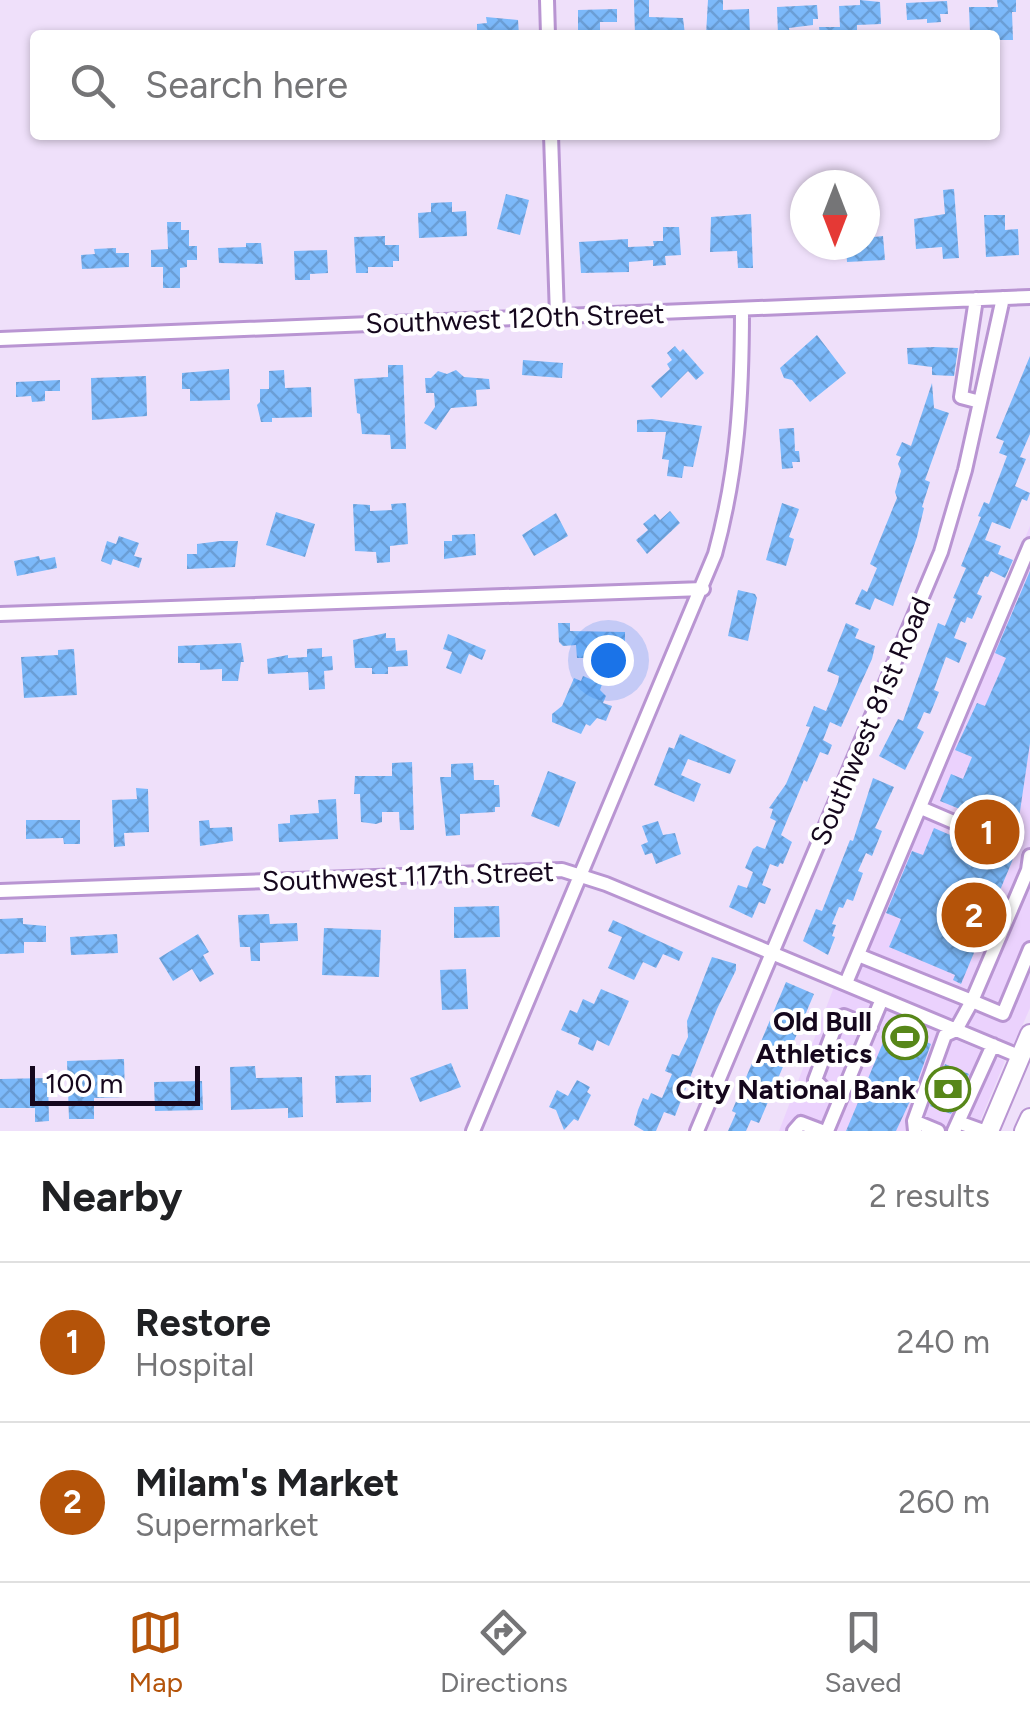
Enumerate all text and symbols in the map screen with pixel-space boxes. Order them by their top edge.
search box [30,30,1000,140]
icon: search [65,58,120,113]
text: Search here [145,62,348,108]
north arrow [790,170,880,260]
street label: Southwest 120th Street [365,296,665,340]
street label: Southwest 81st Road [802,592,938,850]
your location [583,635,634,686]
pin: 1 [954,794,1020,870]
street label: Southwest 117th Street [261,854,555,898]
pin: 2 [942,878,1006,952]
place label: Old Bull Athletics [755,1004,872,1070]
sports icon: Old Bull Athletics [882,1014,928,1060]
scale bar [30,1061,200,1106]
text: 100 m [45,1066,123,1100]
bank icon: City National Bank [925,1066,971,1112]
place label: City National Bank [675,1072,916,1106]
text: Nearby [40,1171,182,1222]
text: 2 results [869,1177,990,1215]
text: Restore [135,1300,271,1346]
text: 1 [66,1323,79,1361]
text: 240 m [897,1323,990,1361]
text: Hospital [135,1346,254,1384]
text: Milam's Market [135,1460,399,1506]
text: 2 [63,1483,82,1521]
text: 260 m [898,1483,990,1521]
text: Supermarket [135,1506,319,1544]
tab: Map [128,1605,183,1699]
tab: Directions [440,1605,568,1699]
tab: Saved [824,1605,902,1699]

